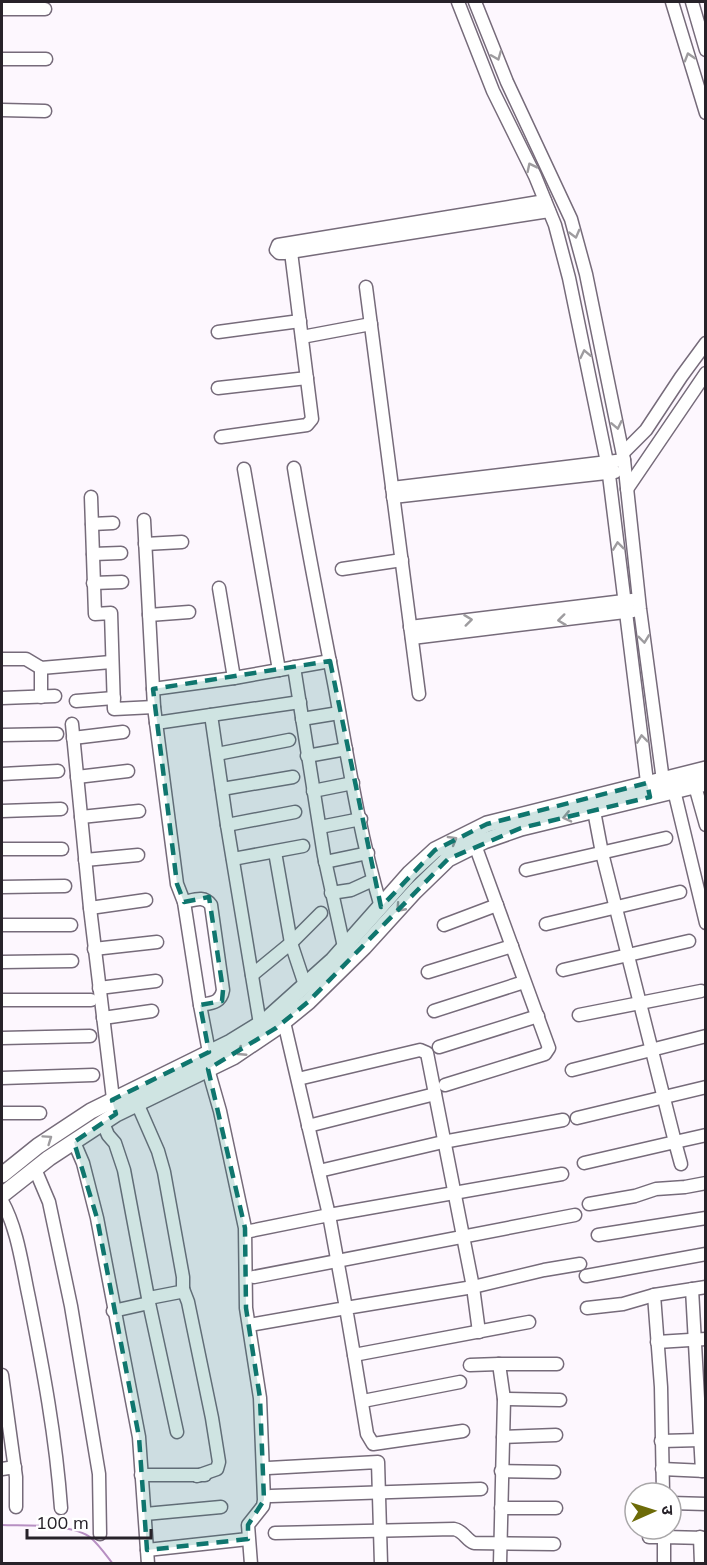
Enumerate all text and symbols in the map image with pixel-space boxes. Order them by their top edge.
one-way arrow [490,49,502,60]
one-way arrow [684,52,696,63]
one-way arrow [526,163,538,174]
one-way arrow [567,229,580,239]
one-way arrow [579,349,592,359]
one-way arrow [610,419,623,429]
one-way arrow [612,541,625,550]
one-way arrow [557,613,566,626]
one-way arrow [464,614,473,627]
one-way arrow [637,634,650,643]
one-way arrow [636,735,649,744]
one-way arrow [562,810,572,823]
one-way arrow [447,836,458,847]
one-way arrow [396,901,407,911]
one-way arrow [236,1044,247,1055]
one-way arrow [41,1135,52,1146]
north arrow [623,1481,683,1541]
scale bar [27,1502,152,1540]
text: उ [658,1505,678,1516]
text: 100 m [36,1511,89,1534]

